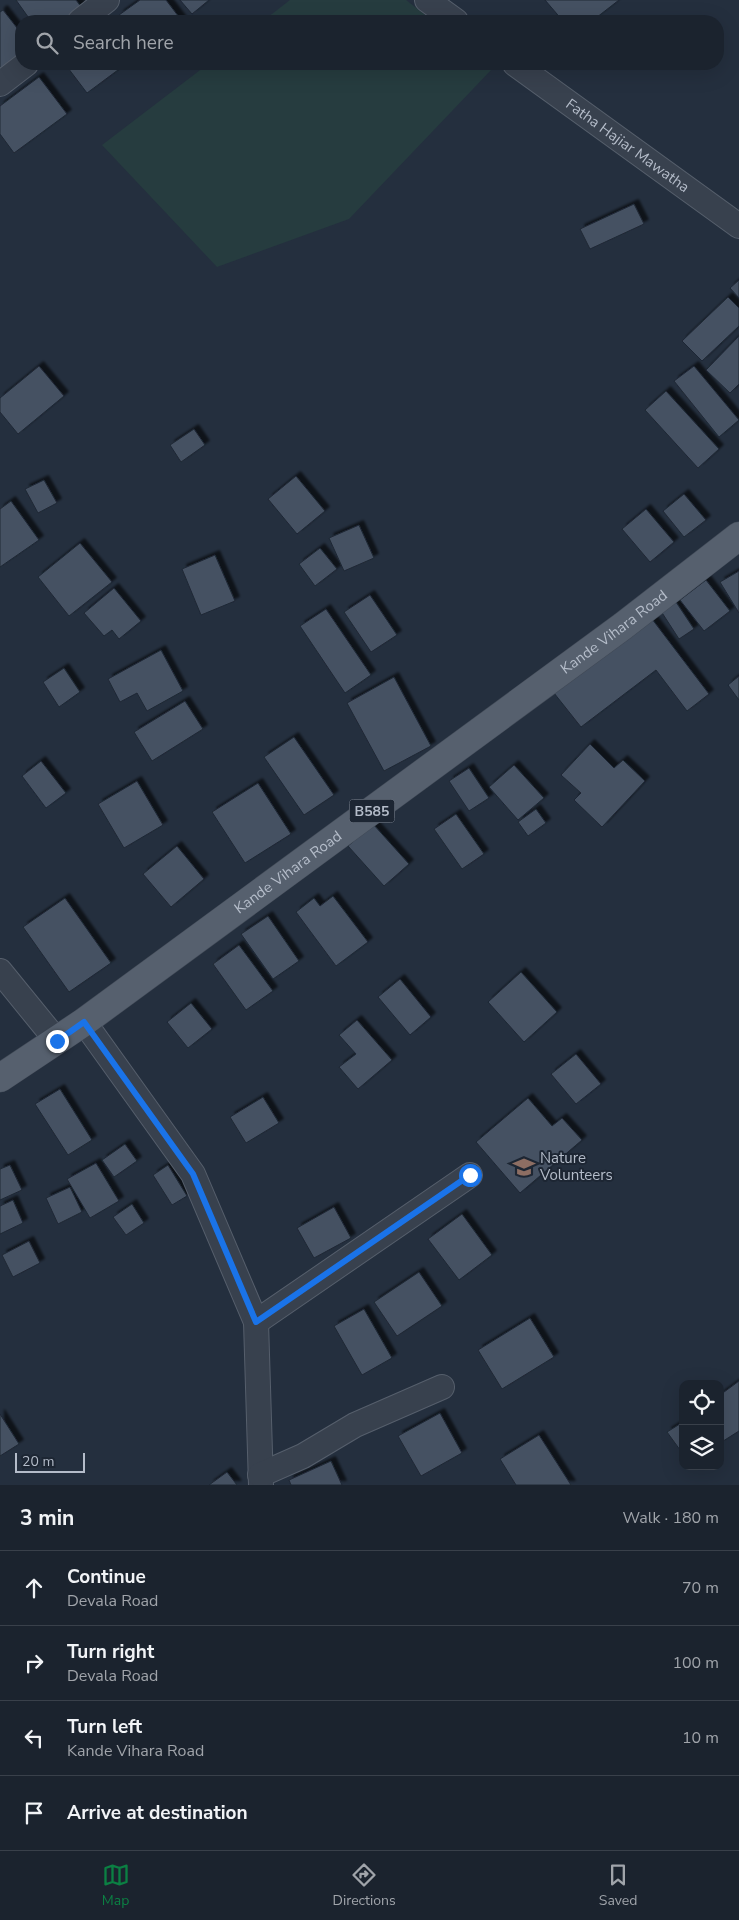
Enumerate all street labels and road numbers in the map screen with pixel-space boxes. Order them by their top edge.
street label: Fatha Hajiar Mawatha [562,94,693,197]
street label: Kande Vihara Road [556,585,671,679]
road number: B585 [350,799,394,822]
street label: Kande Vihara Road [230,826,346,918]

